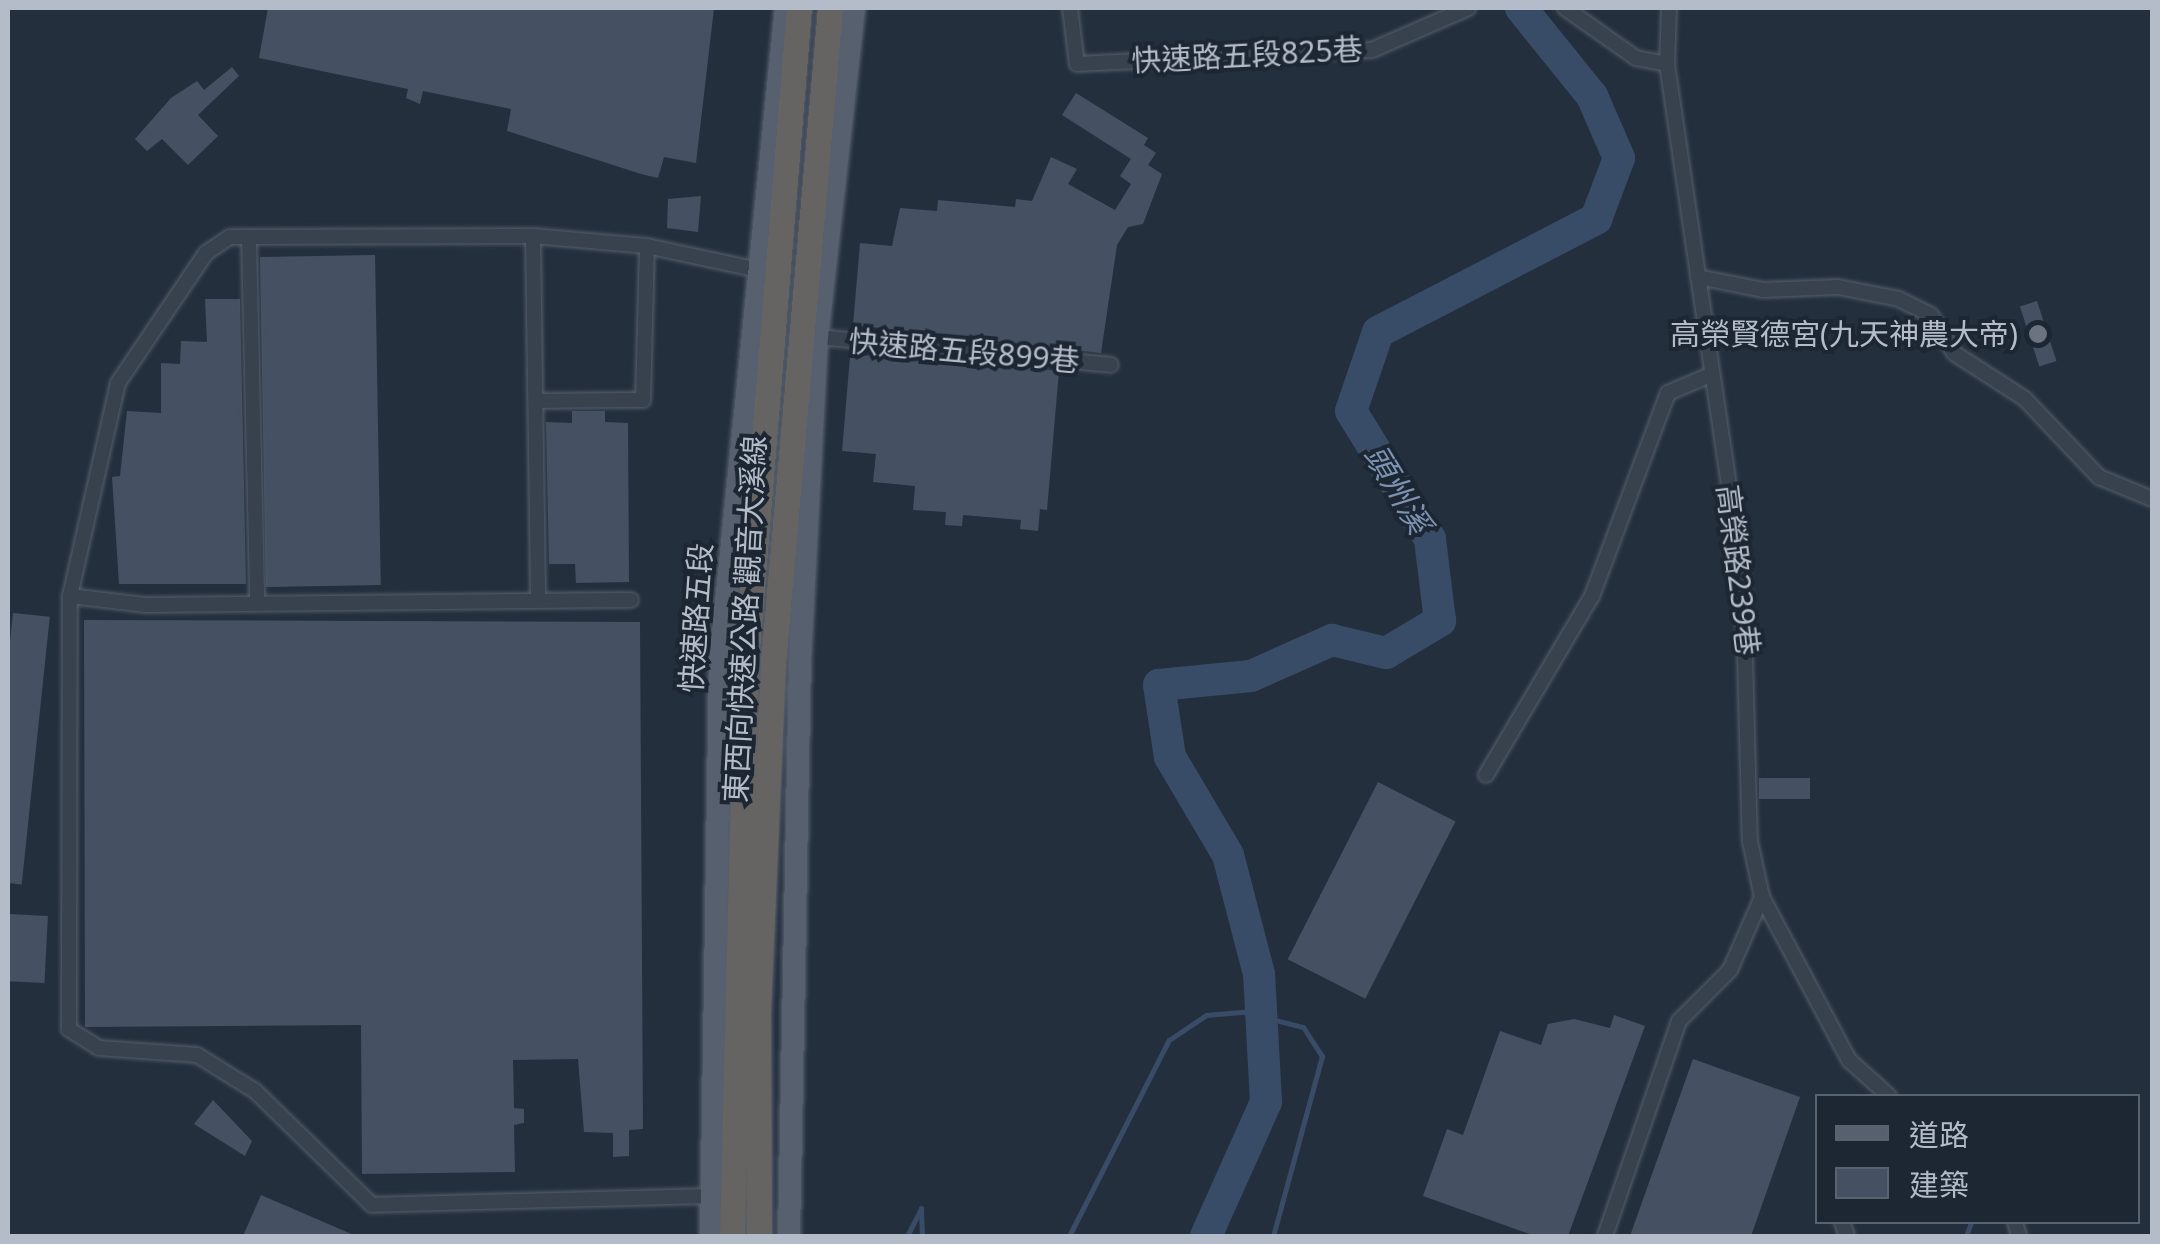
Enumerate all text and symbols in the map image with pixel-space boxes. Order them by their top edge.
street label: 快速路五段825巷 [1130,31,1364,79]
place label: 高榮賢德宮(九天神農大帝) [1670,316,2018,352]
street label: 快速路五段899巷 [847,323,1081,379]
marker: 高榮賢德宮(九天神農大帝) [2027,323,2049,345]
street label: 東西向快速公路 觀音大溪線 [717,434,773,804]
water label: 頭州溪 [1357,438,1439,540]
street label: 高榮路239巷 [1710,483,1766,657]
street label: 快速路五段 [673,542,719,694]
legend [1815,1094,2140,1224]
text: 道路 [1909,1114,1969,1155]
text: 建築 [1909,1164,1969,1205]

